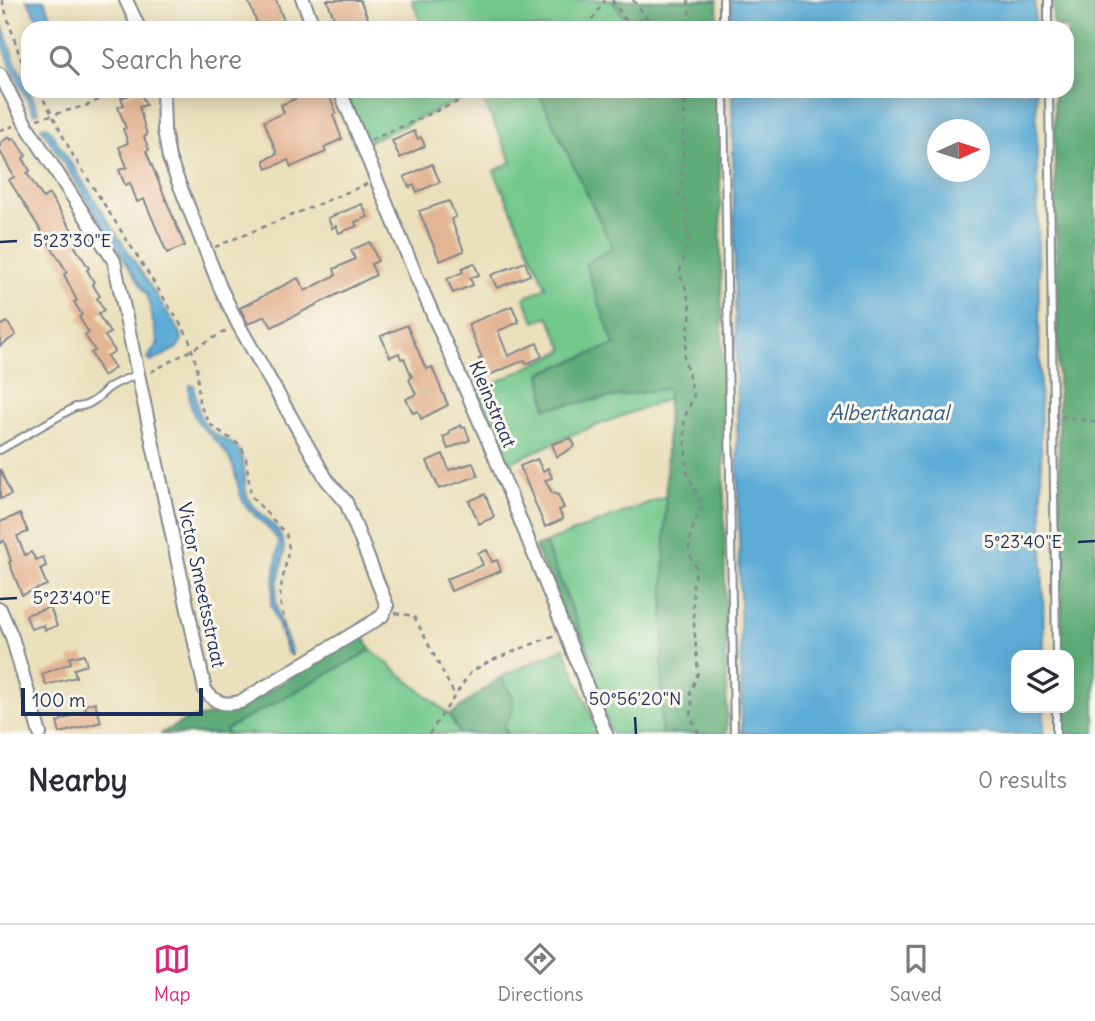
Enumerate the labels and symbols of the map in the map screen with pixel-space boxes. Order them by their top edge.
north arrow [927,119,990,182]
text: 5°23'30"E [33,229,111,252]
street label: Kleinstraat [464,357,522,451]
water label: Albertkanaal [829,399,952,426]
street label: Victor Smeetsstraat [173,500,231,670]
text: 5°23'40"E [984,530,1062,553]
text: 5°23'40"E [33,586,111,609]
scale bar [21,685,203,717]
text: 50°56'20"N [589,687,681,710]

